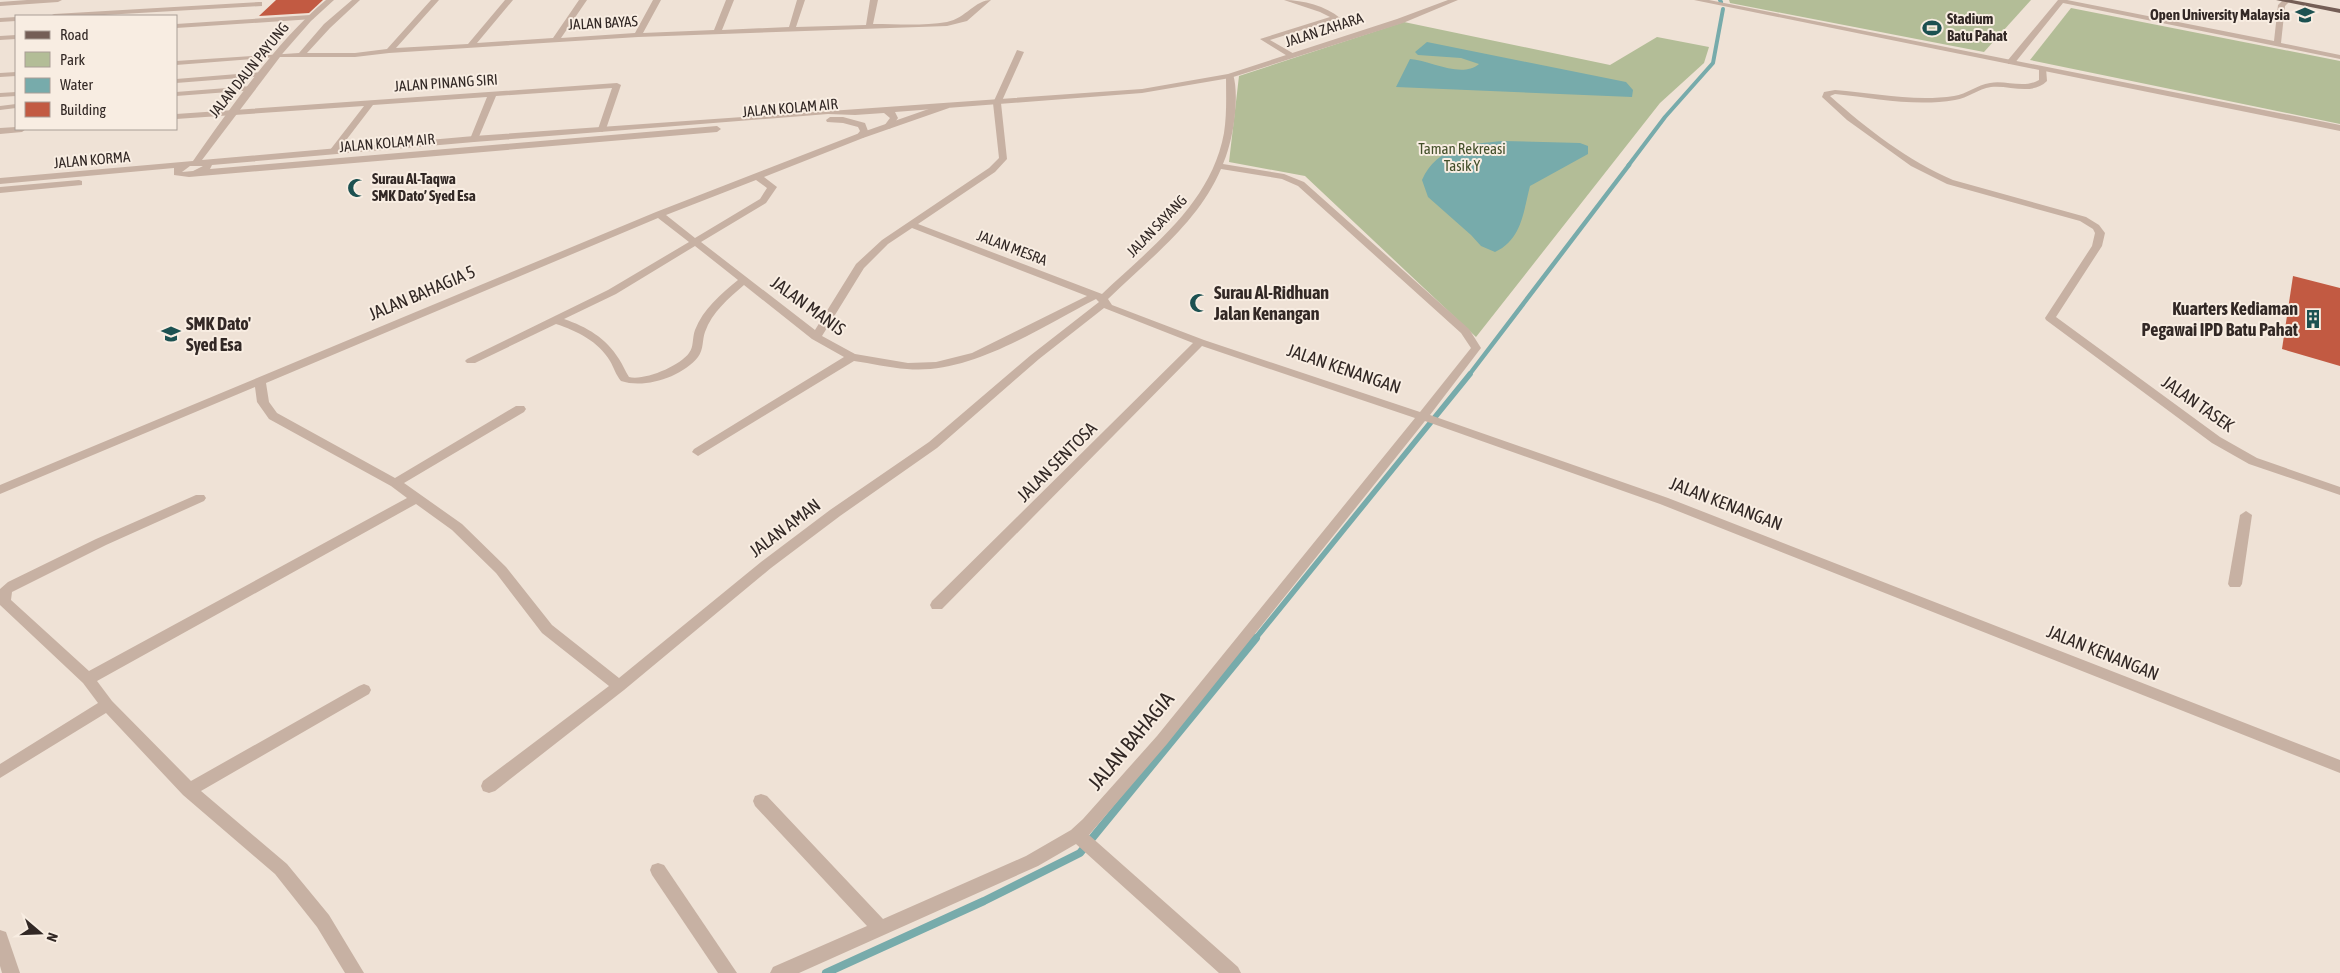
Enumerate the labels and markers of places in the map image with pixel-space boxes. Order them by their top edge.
school or university icon: Open University Malaysia [2294,4,2316,26]
place label: Open University Malaysia [2150,6,2290,23]
place label: Stadium Batu Pahat [1947,10,2008,44]
sports icon: Stadium Batu Pahat [1921,17,1943,39]
place label: Surau Al-Taqwa SMK Dato’ Syed Esa [372,170,476,204]
mosque icon: Surau Al-Taqwa SMK Dato’ Syed Esa [346,177,368,199]
place label: Surau Al-Ridhuan Jalan Kenangan [1213,282,1329,324]
mosque icon: Surau Al-Ridhuan Jalan Kenangan [1188,292,1210,314]
place label: Kuarters Kediaman Pegawai IPD Batu Pahat [2142,298,2299,340]
building icon: Kuarters Kediaman Pegawai IPD Batu Pahat [2302,308,2324,330]
place label: SMK Dato' Syed Esa [186,313,251,355]
school or university icon: SMK Dato' Syed Esa [160,323,182,345]

